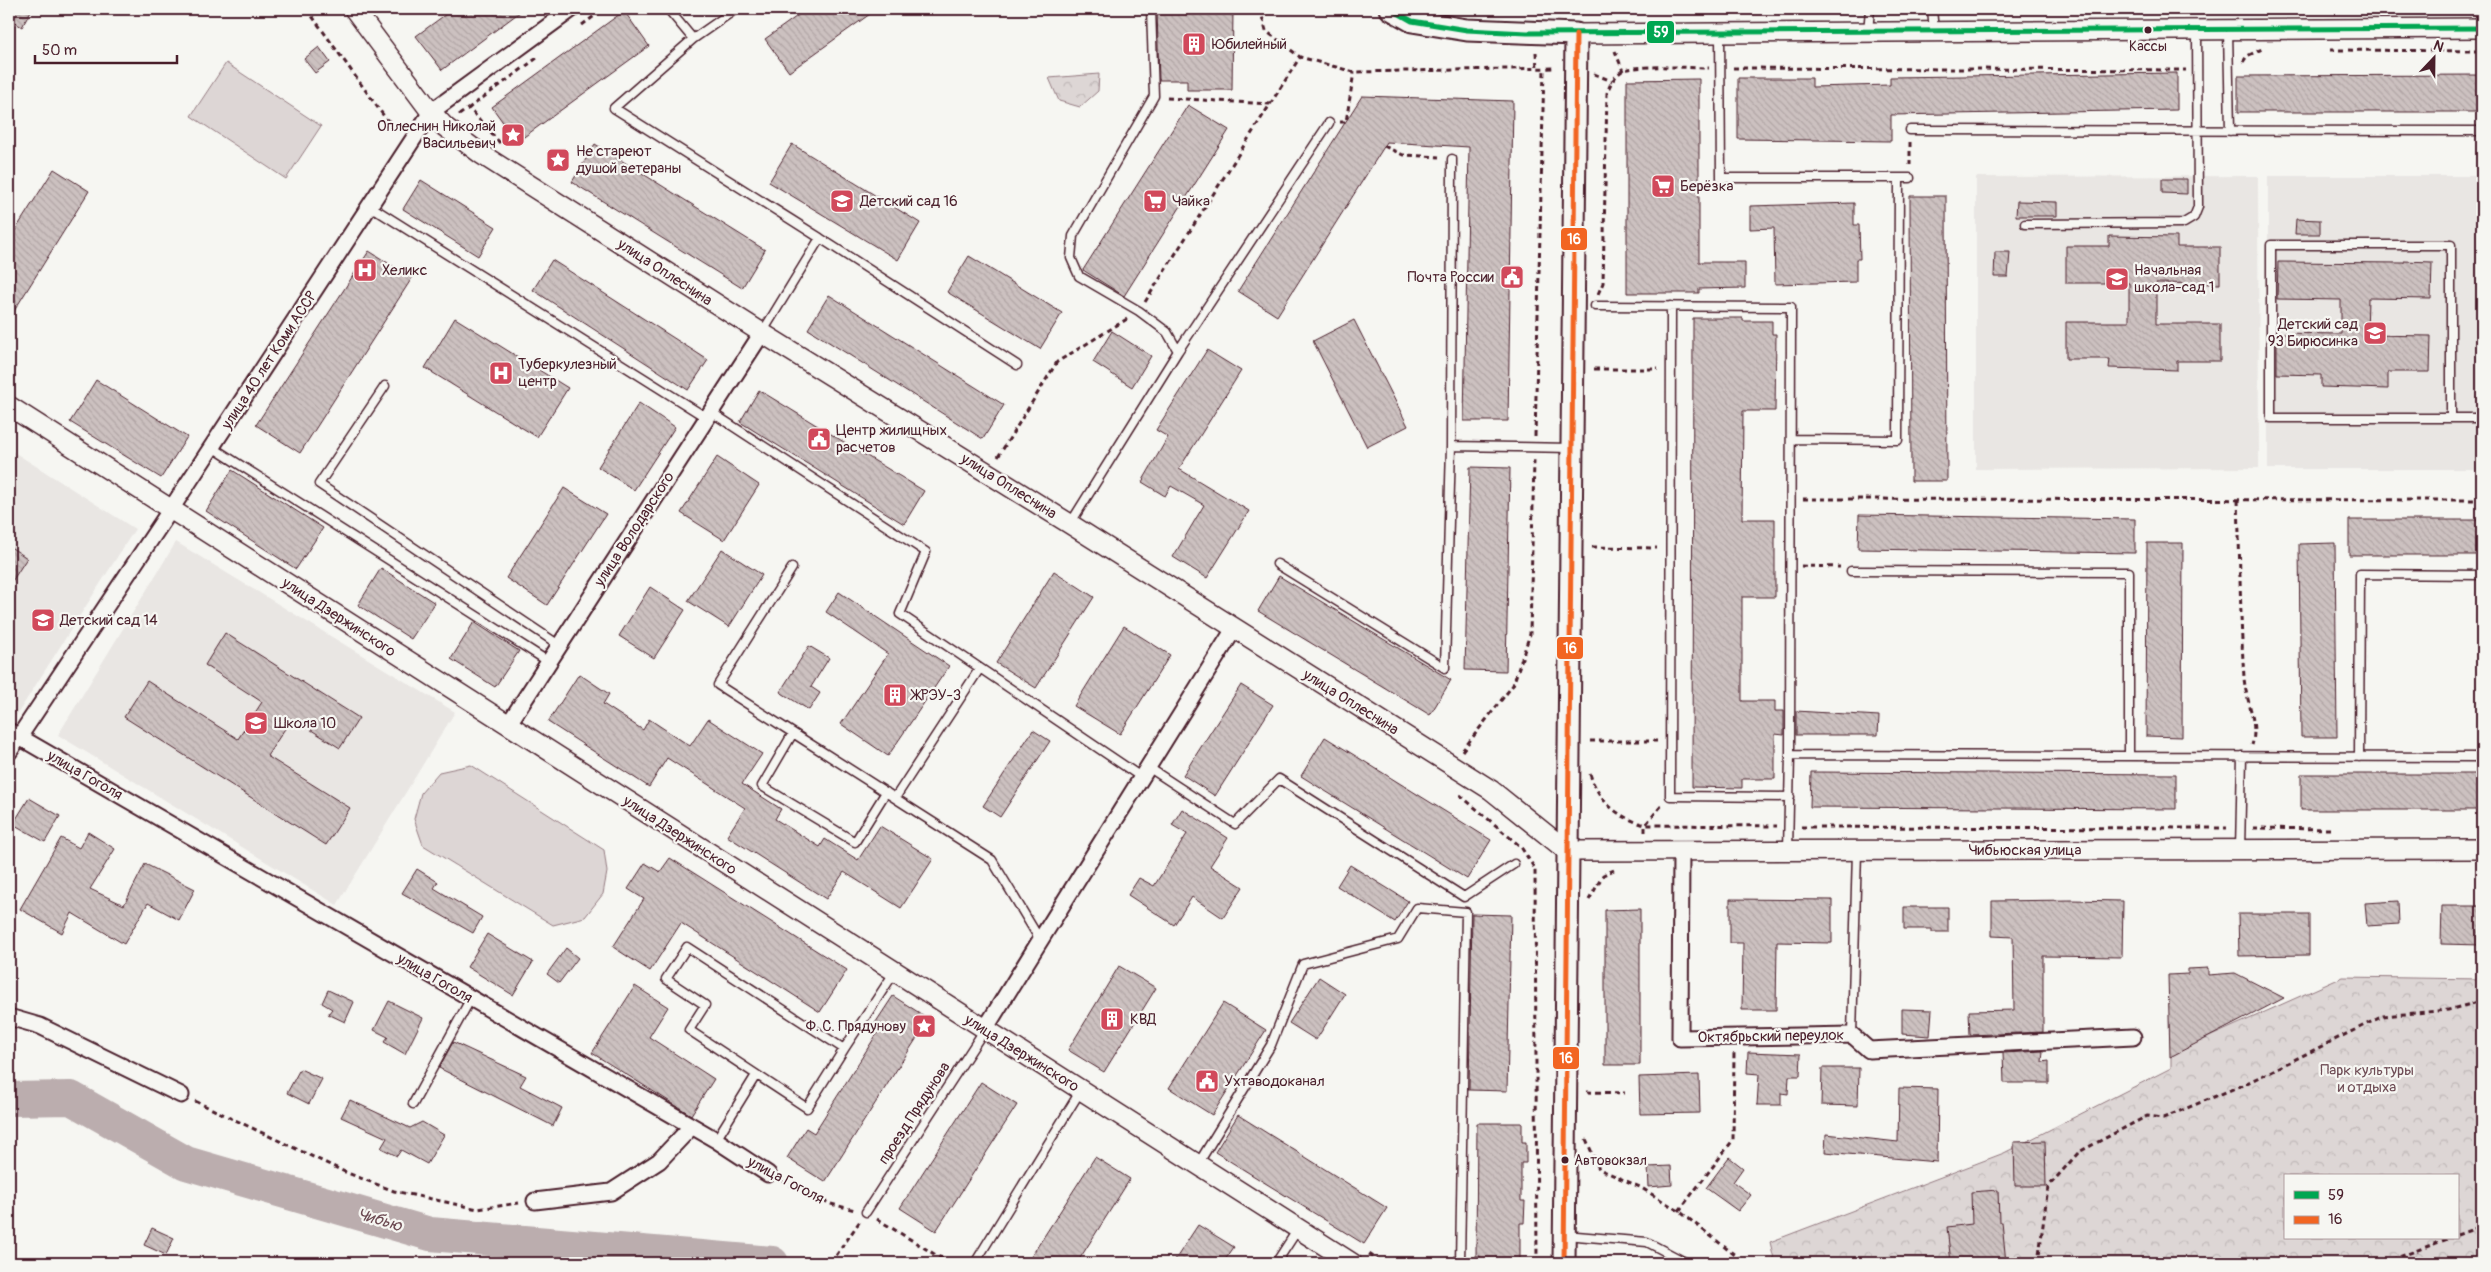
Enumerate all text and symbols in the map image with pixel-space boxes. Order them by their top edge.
line badge: 59 [1646,20,1675,44]
text: 59 [1654,24,1668,41]
marker: Кассы [2143,25,2153,35]
building icon: Юбилейный [1181,31,1207,57]
scale bar [35,32,178,64]
north arrow [2408,32,2458,82]
place label: Юбилейный [1212,35,1287,54]
text: N [2431,37,2446,56]
place label: Кассы [2129,38,2167,55]
text: 50 m [42,41,77,60]
place label: Оплеснин Николай Васильевич [377,117,496,153]
place icon: Оплеснин Николай Васильевич [500,122,526,148]
place label: Не стареют душой ветераны [576,142,681,178]
place icon: Не стареют душой ветераны [545,147,571,173]
supermarket icon: Берёзка [1650,173,1676,199]
place label: Берёзка [1680,177,1734,196]
school or university icon: Детский сад 16 [829,188,855,214]
supermarket icon: Чайка [1142,188,1168,214]
place label: Детский сад 16 [859,192,958,211]
place label: Чайка [1172,192,1210,211]
line badge: 16 [1560,227,1588,251]
text: 16 [1567,231,1581,248]
street label: улица Оплеснина [613,234,716,310]
hospital icon: Хеликс [352,257,378,283]
place label: Хеликс [382,261,428,280]
place label: Начальная школа-сад 1 [2134,261,2214,297]
public building icon: Почта России [1499,264,1525,290]
school or university icon: Начальная школа-сад 1 [2104,266,2130,292]
place label: Почта России [1408,268,1494,287]
street label: улица 40 лет Коми АССР [217,287,322,434]
place label: Детский сад 93 Бирюсинка [2268,315,2358,351]
school or university icon: Детский сад 93 Бирюсинка [2362,320,2388,346]
place label: Туберкулезный центр [518,355,617,391]
hospital icon: Туберкулезный центр [488,360,514,386]
place label: Центр жилищных расчетов [836,421,947,457]
public building icon: Центр жилищных расчетов [806,426,832,452]
street label: улица Оплеснина [957,449,1060,523]
street label: улица Володарского [590,468,679,591]
street label: улица Дзержинского [278,573,399,661]
school or university icon: Детский сад 14 [30,607,56,633]
place label: Детский сад 14 [59,611,158,630]
line badge: 16 [1556,636,1584,660]
text: 16 [1563,640,1577,657]
street label: улица Оплеснина [1299,665,1402,739]
building icon: ЖРЭУ-3 [882,682,908,708]
place label: ЖРЭУ-3 [910,686,961,705]
school or university icon: Школа 10 [243,710,269,736]
place label: Школа 10 [274,714,336,733]
street label: улица Гоголя [43,746,126,805]
street label: улица Дзержинского [619,791,740,879]
street label: Чибьюская улица [1969,841,2081,860]
street label: улица Гоголя [393,949,476,1008]
building icon: КВД [1099,1006,1125,1032]
street label: улица Дзержинского [960,1010,1083,1096]
place label: КВД [1130,1010,1157,1029]
place icon: Ф. С. Прядунову [911,1013,937,1039]
place label: Ф. С. Прядунову [806,1017,907,1036]
street label: Октябрьский переулок [1698,1026,1845,1047]
line badge: 16 [1552,1046,1580,1070]
text: 16 [1559,1050,1573,1067]
street label: проезд Прядунова [874,1059,955,1168]
park label: Парк культуры и отдыха [2320,1061,2414,1097]
public building icon: Ухтаводоканал [1194,1068,1220,1094]
place label: Ухтаводоканал [1224,1072,1325,1091]
street label: улица Гоголя [743,1152,827,1209]
place label: Автовокзал [1574,1152,1647,1169]
marker: Автовокзал [1560,1155,1570,1165]
legend [2284,1174,2458,1240]
text: 59 [2328,1186,2344,1205]
water label: Чибью [355,1204,405,1236]
text: 16 [2328,1210,2343,1229]

